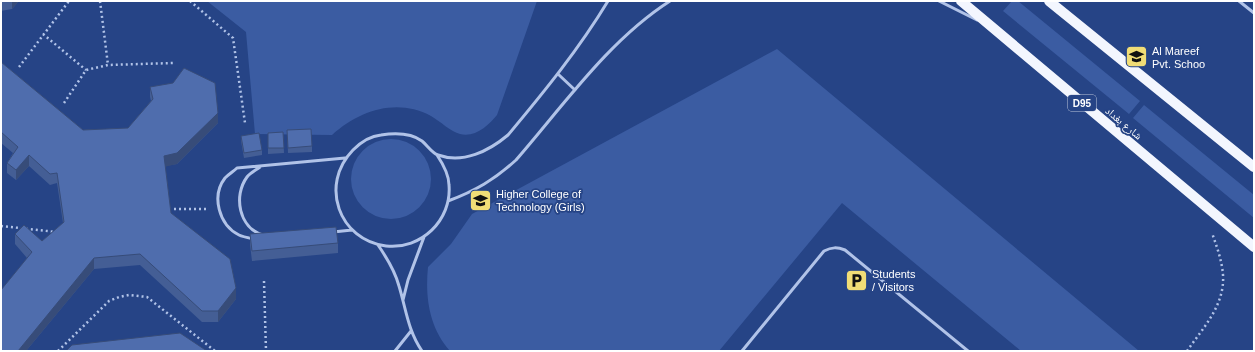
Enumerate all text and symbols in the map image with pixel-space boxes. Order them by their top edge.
school or university icon: Al Mareef Pvt. Schoo [1124,44,1150,70]
place label: Al Mareef Pvt. Schoo [1152,45,1205,70]
road number: D95 [1068,95,1096,111]
street label: شارع بغداد [1103,104,1145,142]
school or university icon: Higher College of Technology (Girls) [467,187,493,213]
place label: Higher College of Technology (Girls) [496,188,585,213]
parking icon: Students / Visitors [844,267,870,293]
place label: Students / Visitors [872,268,916,293]

